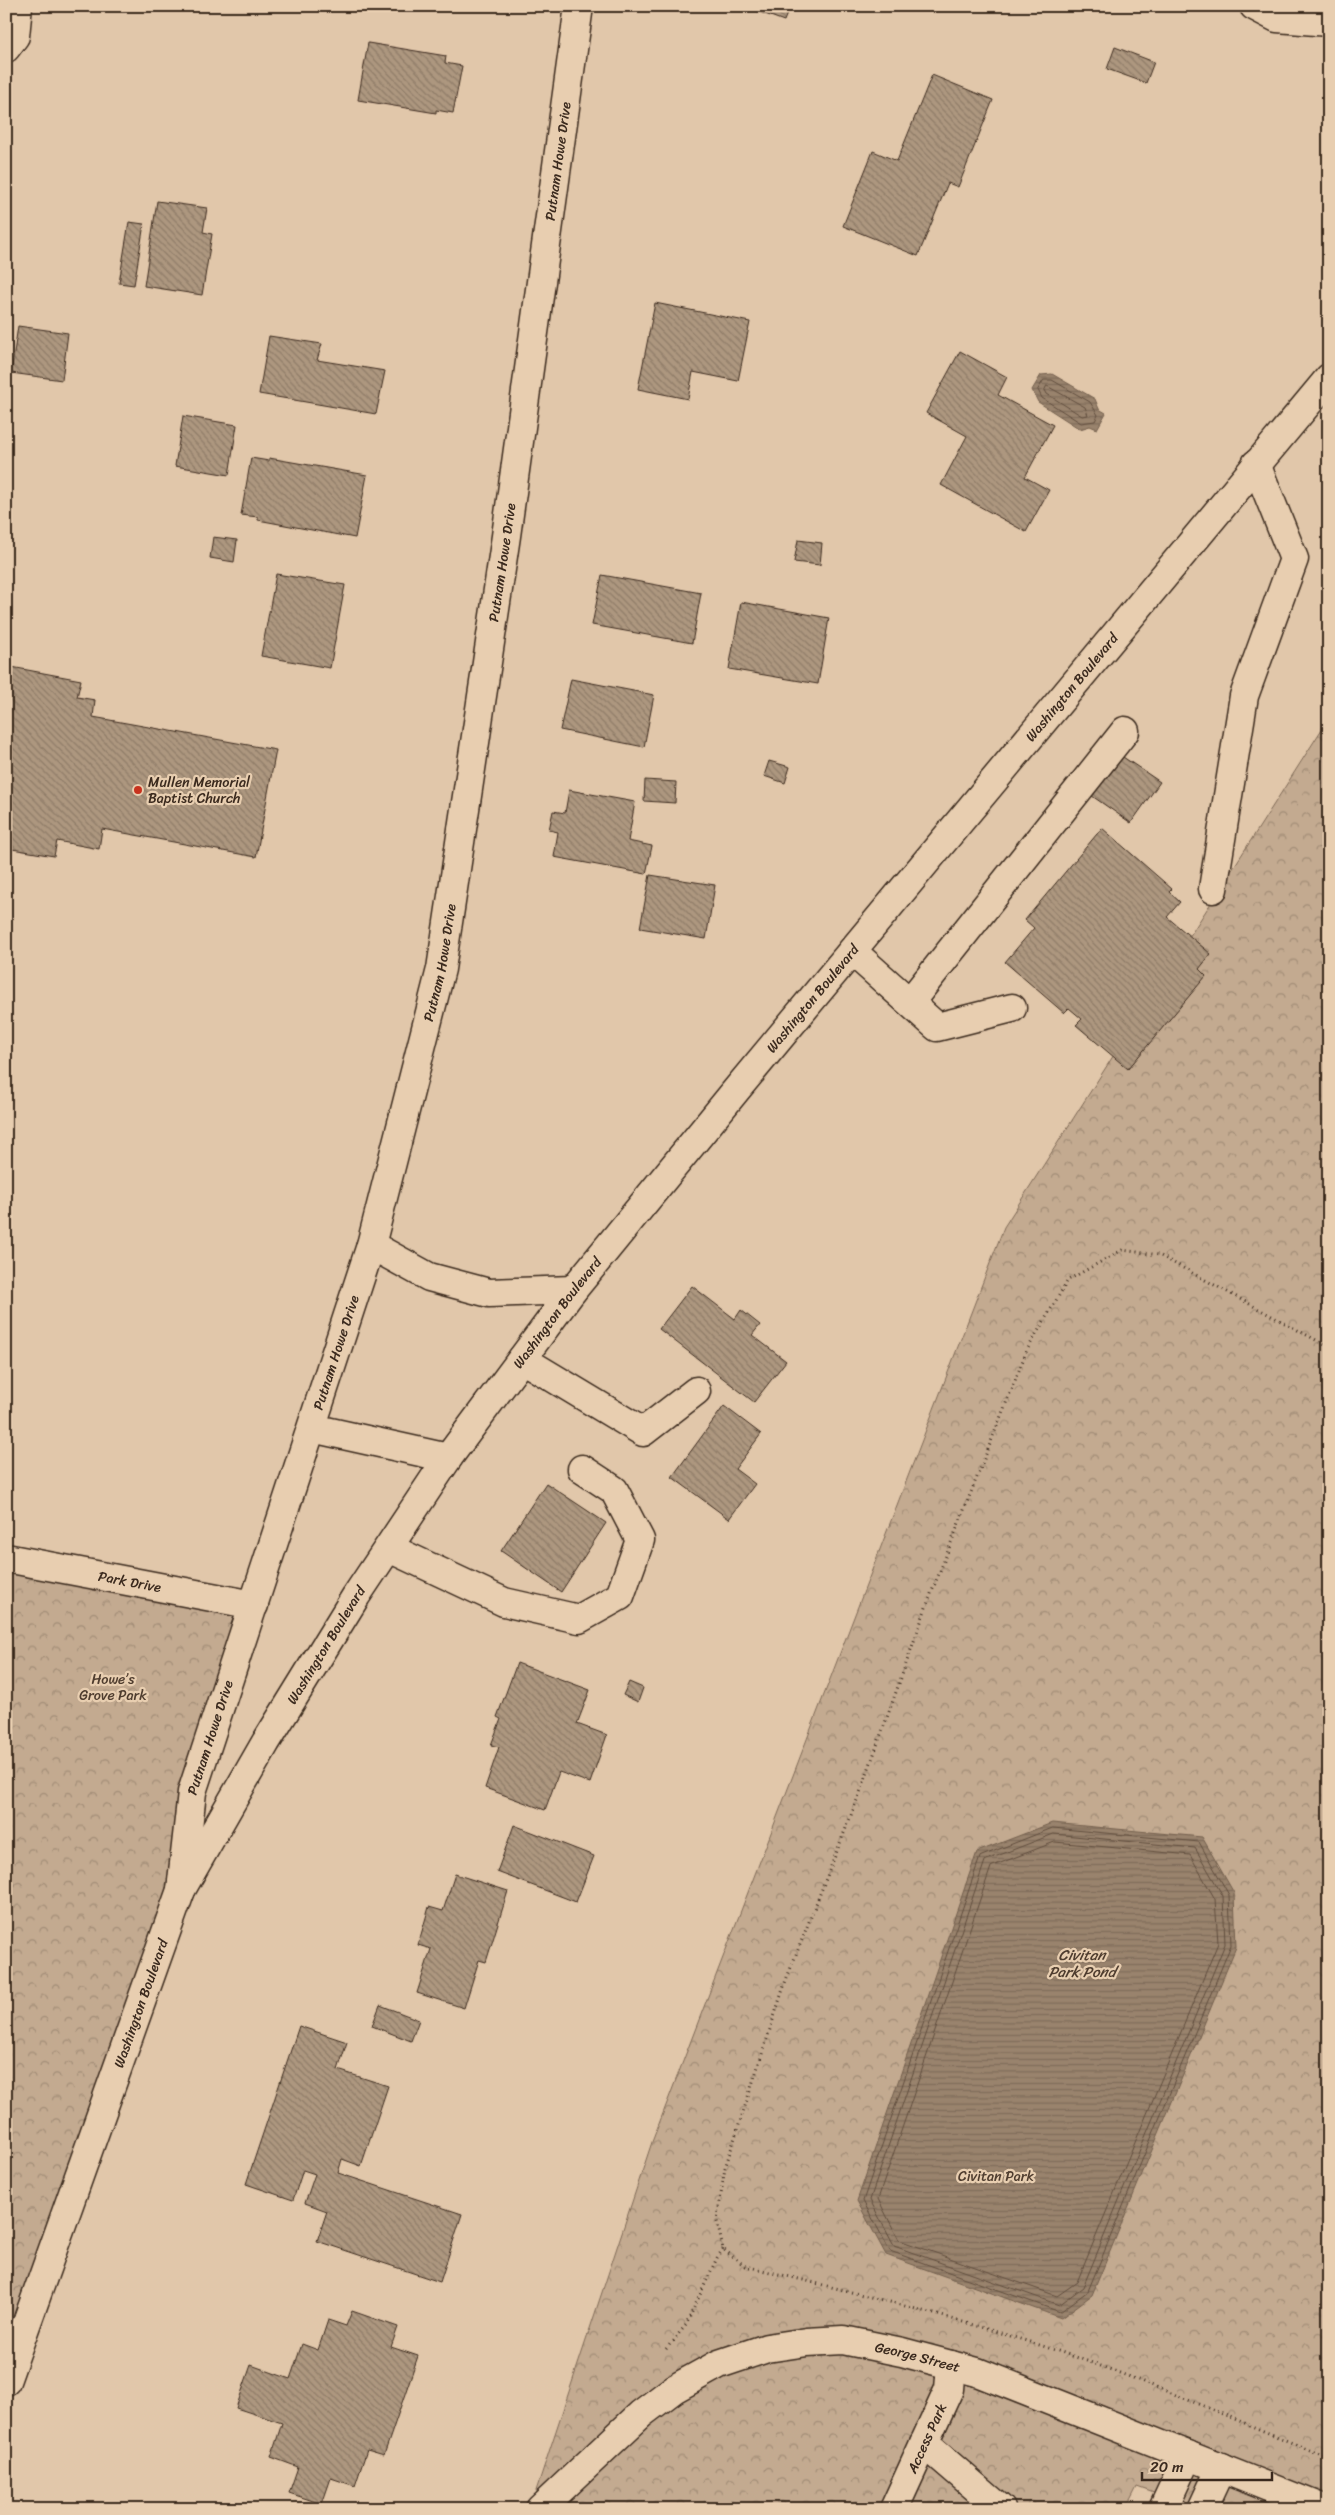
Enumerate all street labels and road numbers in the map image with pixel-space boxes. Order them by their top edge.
street label: Putnam Howe Drive [537,100,578,222]
street label: Putnam Howe Drive [481,501,523,624]
street label: Washington Boulevard [1019,626,1126,747]
street label: Putnam Howe Drive [416,902,463,1024]
street label: Washington Boulevard [760,937,866,1058]
street label: Washington Boulevard [506,1250,609,1374]
street label: Putnam Howe Drive [305,1292,366,1413]
street label: Park Drive [96,1563,164,1600]
street label: Washington Boulevard [280,1579,373,1709]
street label: Putnam Howe Drive [179,1676,240,1798]
street label: Washington Boulevard [106,1934,176,2071]
street label: George Street [873,2334,963,2379]
street label: Access Park [899,2399,953,2478]

